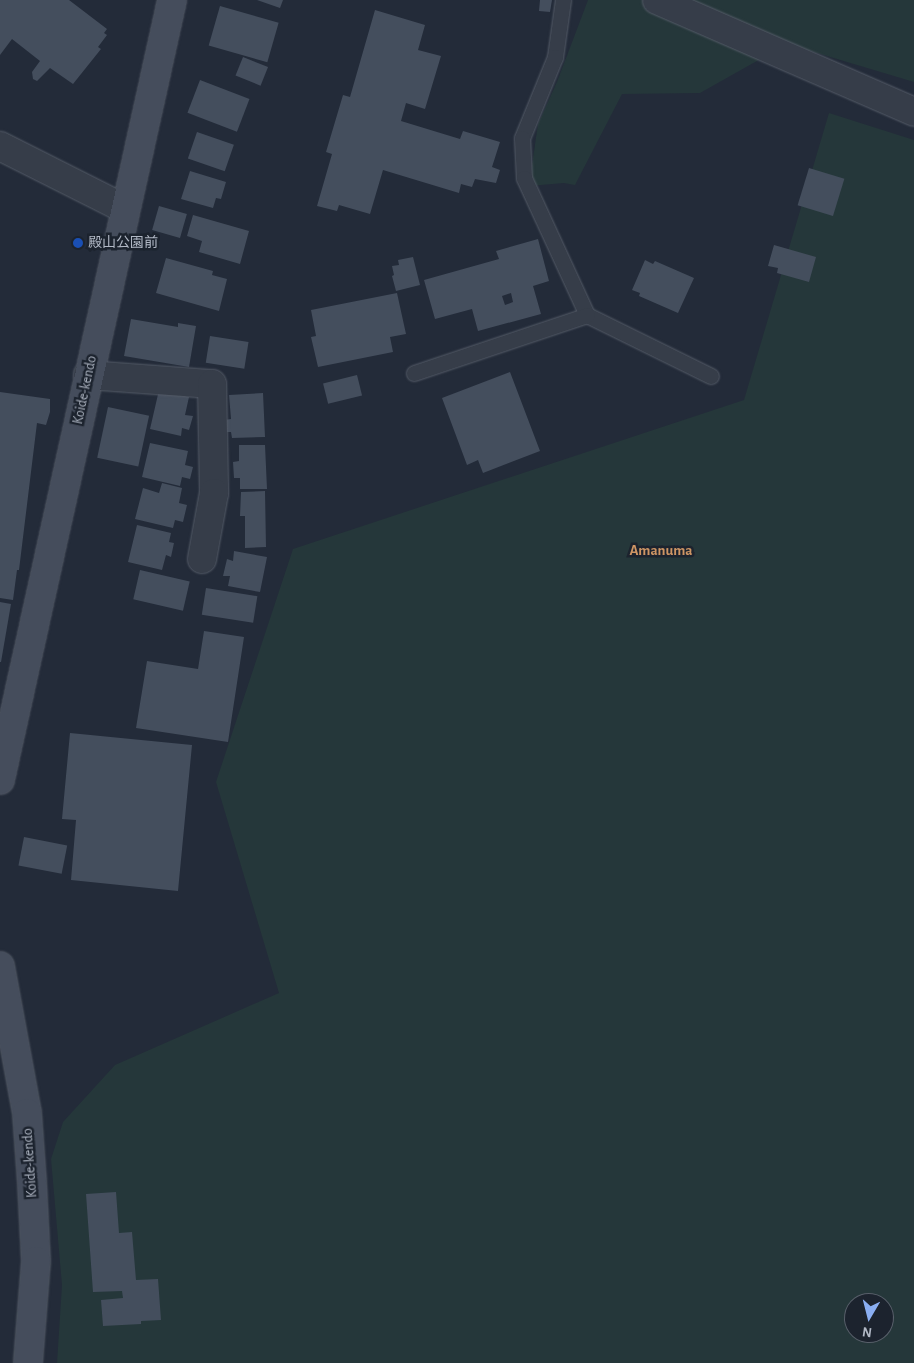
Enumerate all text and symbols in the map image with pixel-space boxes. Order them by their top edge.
place label: 殿山公園前 [88,235,158,251]
marker: 殿山公園前 [72,237,84,249]
street label: Koide-kendo [70,354,100,426]
district label: Amanuma [629,542,693,560]
street label: Koide-kendo [19,1128,41,1198]
north arrow [844,1293,894,1343]
text: N [861,1324,873,1339]

